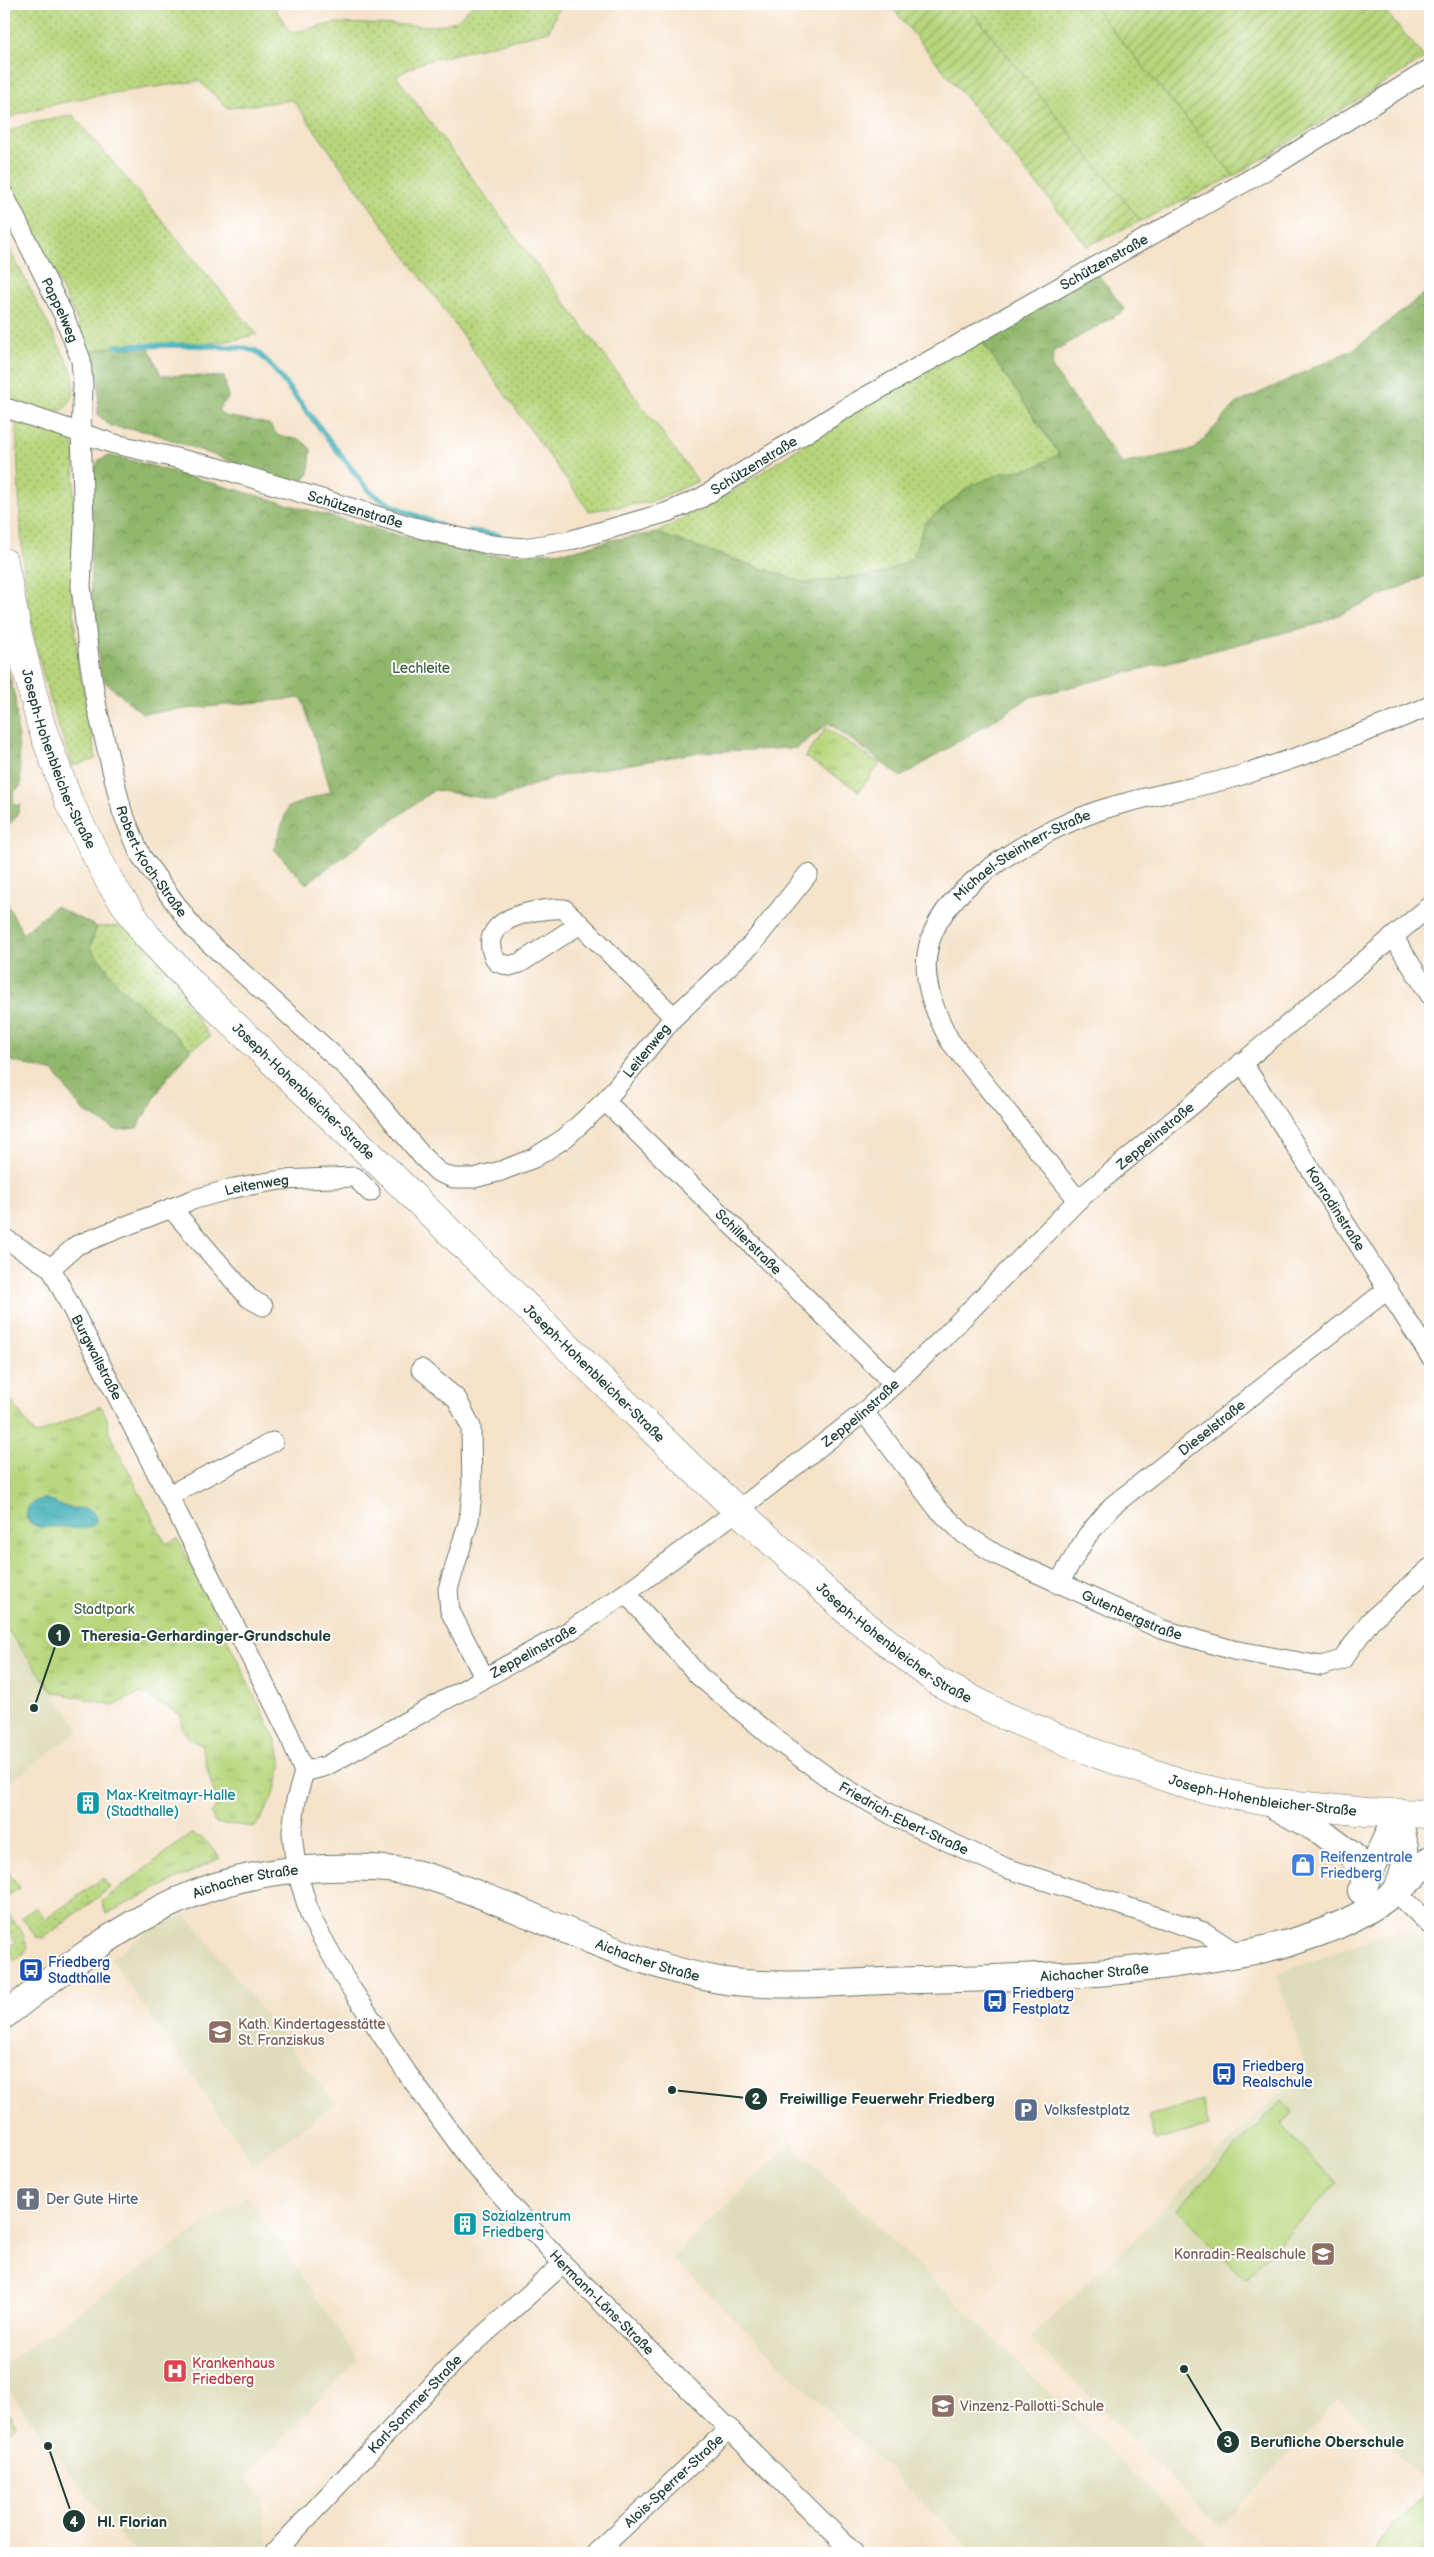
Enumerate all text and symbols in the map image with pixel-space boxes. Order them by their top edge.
street label: Schützenstraße [1057,231,1151,294]
street label: Pappelweg [37,275,81,345]
street label: Schützenstraße [708,432,800,499]
street label: Schützenstraße [306,487,405,532]
park label: Lechleite [392,660,450,677]
street label: Joseph-Hohenbleicher-Straße [18,667,100,852]
street label: Robert-Koch-Straße [112,804,191,921]
street label: Michael-Steinherr-Straße [950,806,1093,905]
street label: Joseph-Hohenbleicher-Straße [228,1019,378,1163]
street label: Leitenweg [620,1020,674,1081]
street label: Zeppelinstraße [1112,1099,1198,1174]
street label: Konradinstraße [1302,1164,1369,1254]
street label: Leitenweg [223,1172,289,1199]
street label: Schillerstraße [711,1206,785,1278]
street label: Joseph-Hohenbleicher-Straße [520,1301,668,1446]
street label: Burgwallstraße [67,1312,126,1403]
street label: Zeppelinstraße [818,1376,903,1451]
street label: Dieselstraße [1175,1396,1249,1459]
street label: Joseph-Hohenbleicher-Straße [813,1579,975,1707]
street label: Gutenbergstraße [1079,1586,1184,1644]
park label: Stadtpark [74,1601,134,1618]
callout: Theresia-Gerhardinger-Grundschule [46,1620,341,1650]
street label: Zeppelinstraße [487,1621,580,1682]
text: 1 [56,1627,62,1646]
text: Theresia-Gerhardinger-Grundschule [81,1627,331,1646]
street label: Joseph-Hohenbleicher-Straße [1166,1771,1358,1820]
street label: Friedrich-Ebert-Straße [836,1778,971,1859]
place label: Max-Kreitmayr-Halle (Stadthalle) [106,1787,236,1820]
building icon: Max-Kreitmayr-Halle (Stadthalle) [75,1790,101,1816]
place label: Reifenzentrale Friedberg [1320,1849,1413,1882]
shop icon: Reifenzentrale Friedberg [1290,1852,1316,1878]
street label: Aichacher Straße [190,1862,299,1902]
street label: Aichacher Straße [593,1935,701,1985]
place label: Friedberg Stadthalle [48,1954,111,1987]
bus stop icon: Friedberg Stadthalle [18,1957,44,1983]
street label: Aichacher Straße [1040,1960,1150,1985]
place label: Friedberg Festplatz [1012,1985,1074,2018]
bus stop icon: Friedberg Festplatz [982,1988,1008,2014]
place label: Kath. Kindertagesstätte St. Franziskus [238,2016,385,2049]
school or university icon: Kath. Kindertagesstätte St. Franziskus [207,2019,233,2045]
place label: Friedberg Realschule [1242,2058,1312,2091]
bus stop icon: Friedberg Realschule [1211,2061,1237,2087]
callout: Freiwillige Feuerwehr Friedberg [744,2084,1004,2114]
text: 2 [752,2090,761,2109]
text: Freiwillige Feuerwehr Friedberg [779,2090,995,2109]
parking icon: Volksfestplatz [1013,2097,1039,2123]
place label: Volksfestplatz [1044,2102,1130,2119]
church icon: Der Gute Hirte [15,2186,41,2212]
place label: Der Gute Hirte [46,2191,138,2208]
place label: Sozialzentrum Friedberg [482,2208,571,2241]
building icon: Sozialzentrum Friedberg [452,2211,478,2237]
school or university icon: Konradin-Realschule [1310,2241,1336,2267]
place label: Konradin-Realschule [1174,2246,1306,2263]
street label: Hermann-Löns-Straße [546,2247,658,2359]
street label: Karl-Sommer-Straße [364,2351,466,2457]
place label: Krankenhaus Friedberg [192,2355,275,2388]
hospital icon: Krankenhaus Friedberg [162,2358,188,2384]
school or university icon: Vinzenz-Pallotti-Schule [930,2393,956,2419]
place label: Vinzenz-Pallotti-Schule [960,2398,1104,2415]
callout: Berufliche Oberschule [1215,2427,1414,2457]
street label: Alois-Sperrer-Straße [621,2431,727,2531]
text: 3 [1224,2433,1233,2452]
text: Berufliche Oberschule [1250,2433,1404,2452]
callout: Hl. Florian [62,2506,177,2536]
text: 4 [70,2513,79,2532]
text: Hl. Florian [97,2513,167,2532]

